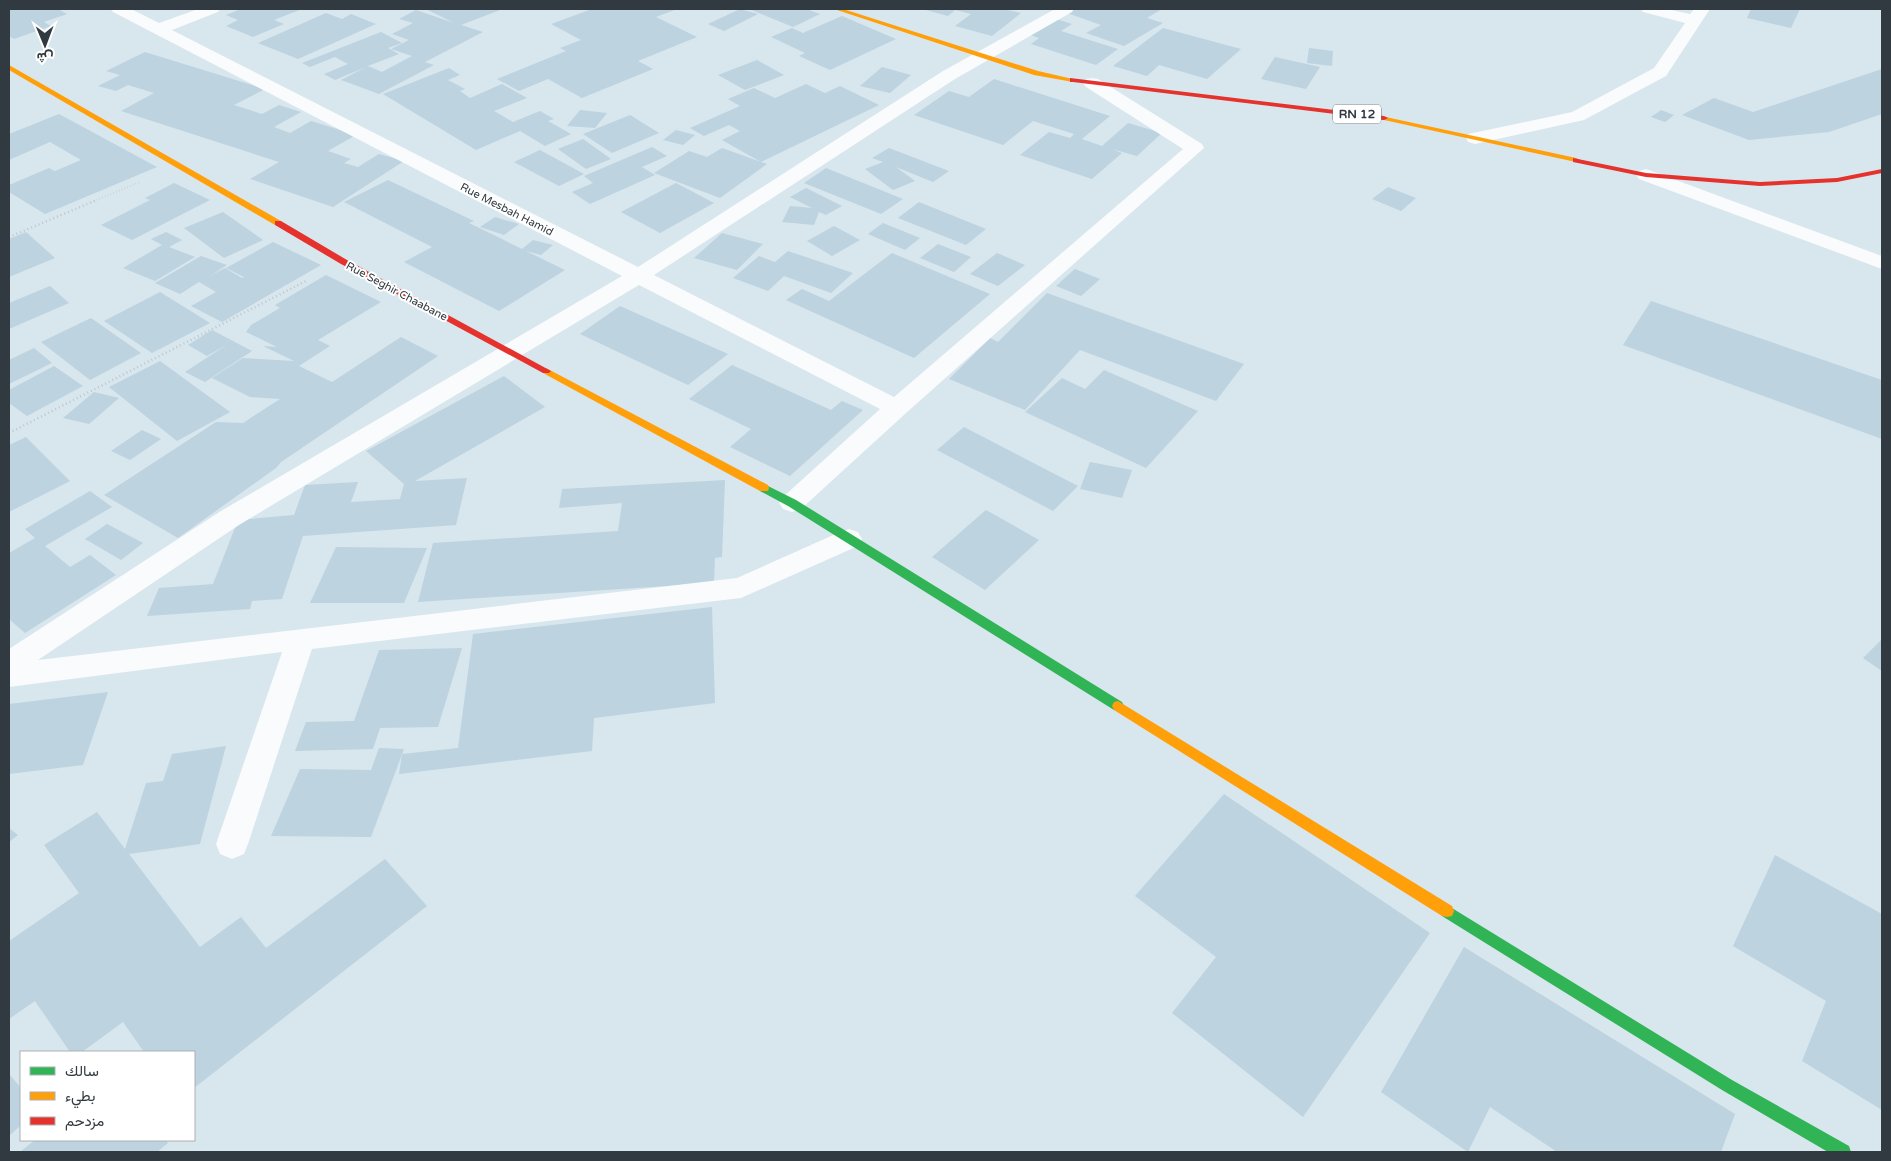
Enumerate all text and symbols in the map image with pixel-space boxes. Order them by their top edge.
north arrow [20,20,70,70]
text: ش [36,49,54,66]
road number: RN 12 [1333,105,1381,124]
street label: Rue Mesbah Hamid [458,180,555,239]
street label: Rue Seghir Chaabane [344,259,450,324]
legend [20,1051,195,1141]
text: سالك [65,1062,99,1080]
text: بطيء [65,1087,95,1109]
text: مزدحم [65,1112,104,1131]

